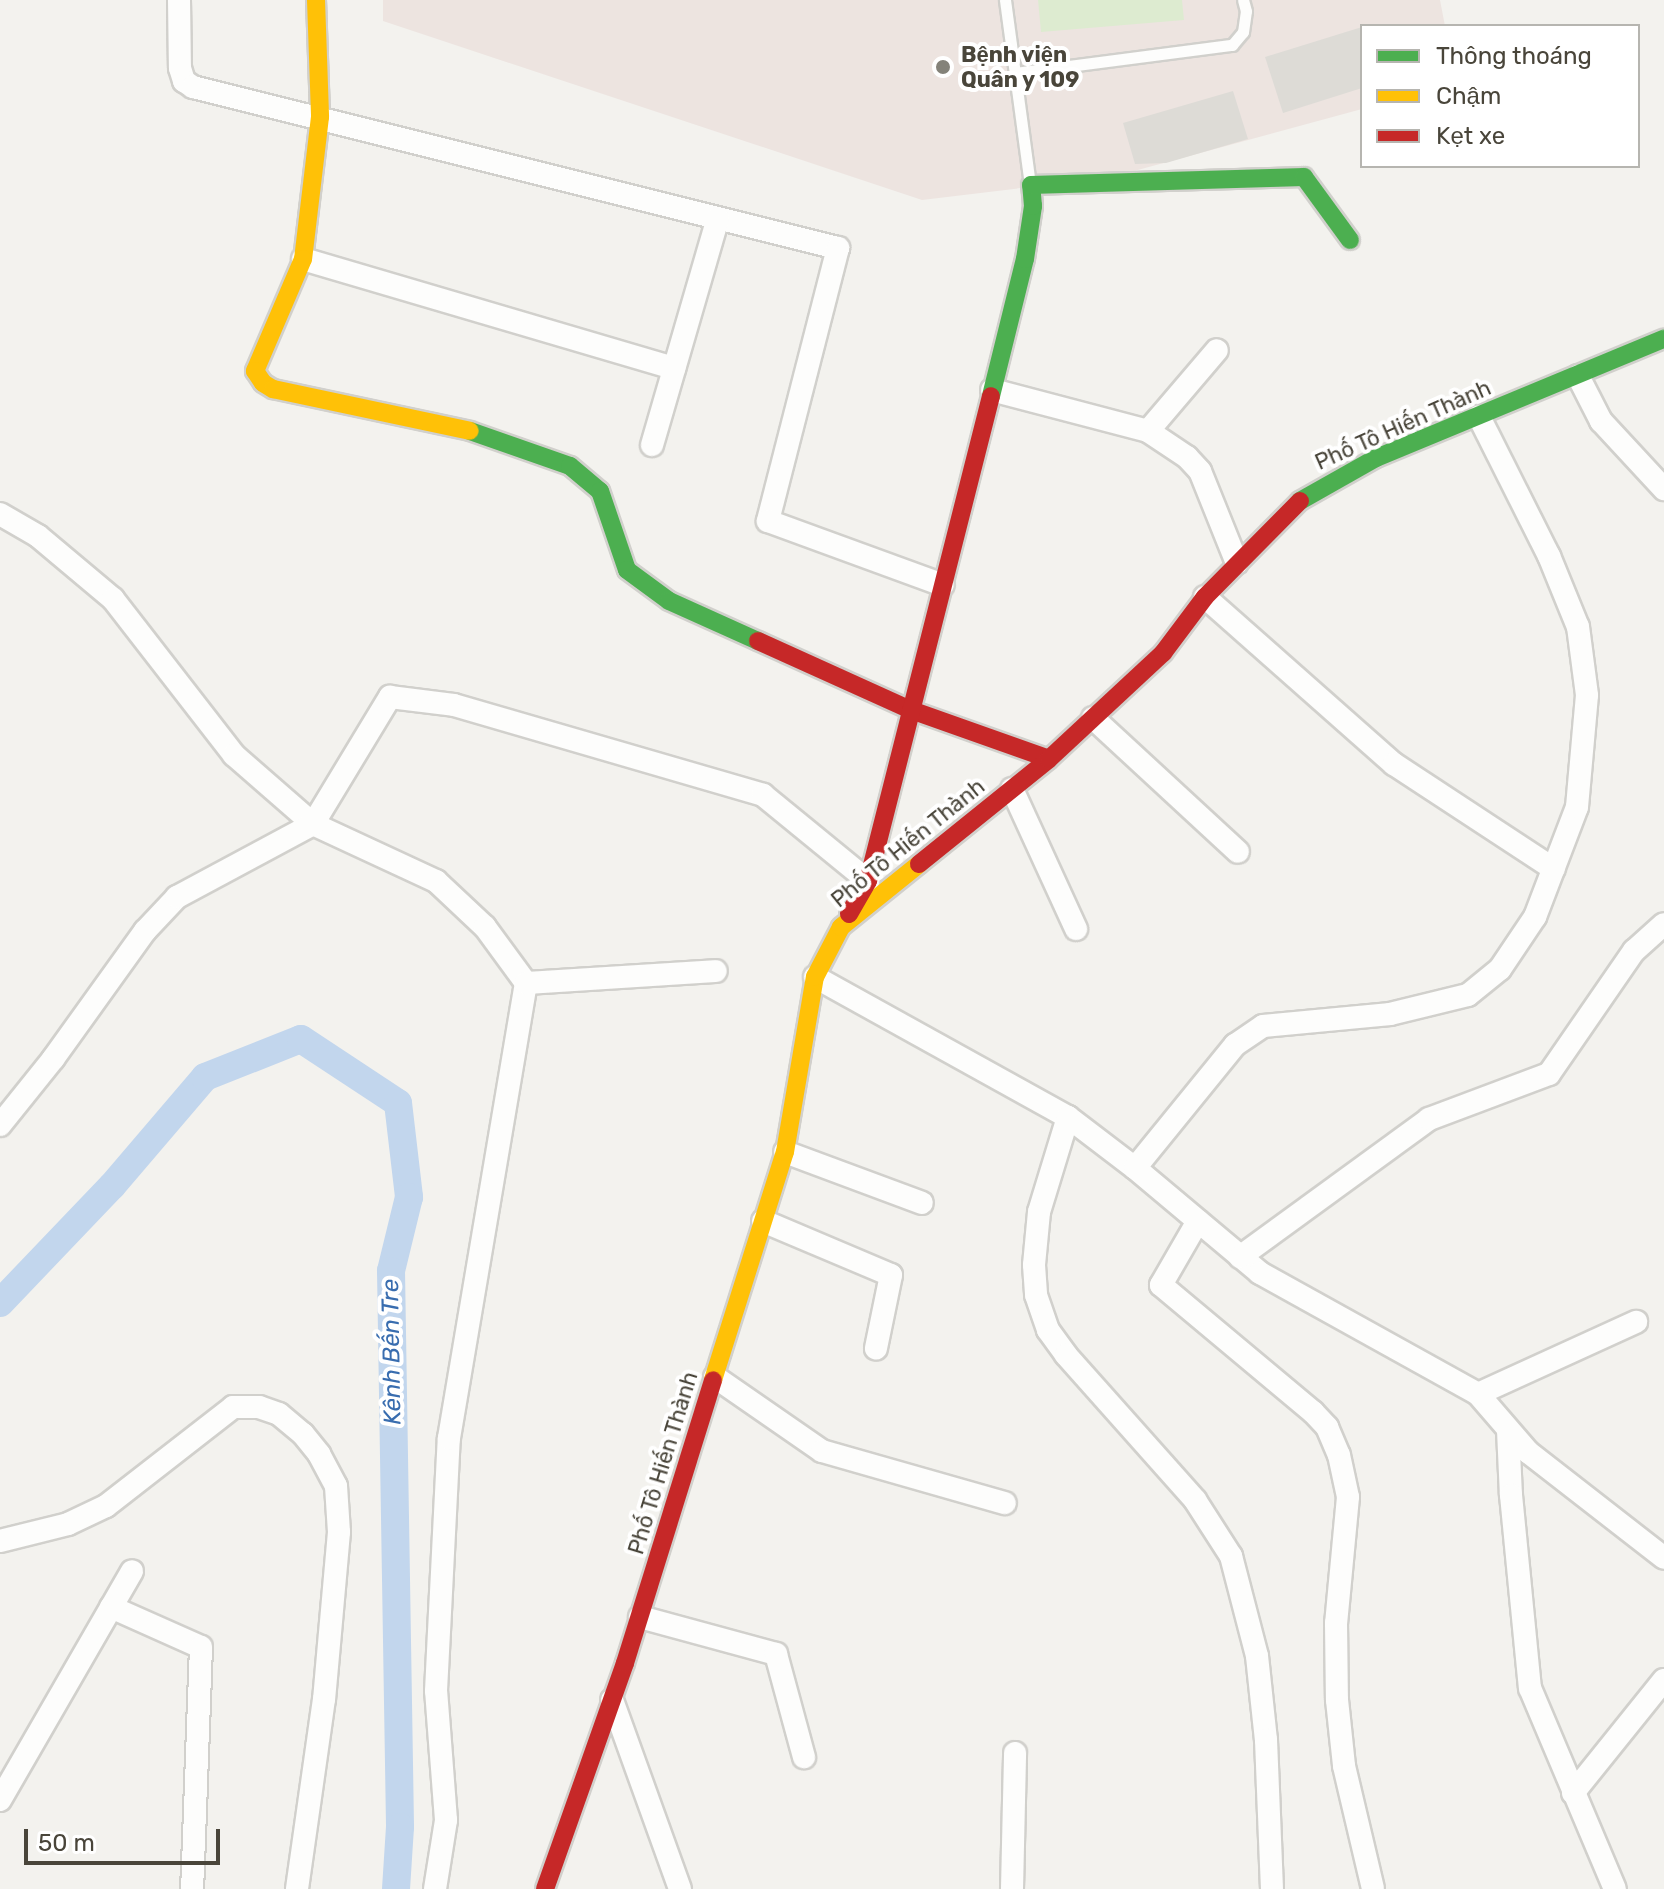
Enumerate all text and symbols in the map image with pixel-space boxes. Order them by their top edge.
legend [1360,24,1640,168]
place label: Bệnh viện Quân y 109 [961,41,1080,92]
text: Thông thoáng [1436,42,1592,70]
marker: Bệnh viện Quân y 109 [932,56,954,78]
text: Chậm [1436,82,1501,110]
text: Kẹt xe [1436,122,1505,150]
street label: Phố Tô Hiến Thành [1310,374,1496,476]
street label: Phố Tô Hiến Thành [826,773,990,913]
water label: Kênh Bến Tre [376,1278,408,1426]
street label: Phố Tô Hiến Thành [622,1368,704,1558]
scale bar [28,1813,224,1863]
text: 50 m [38,1829,95,1857]

